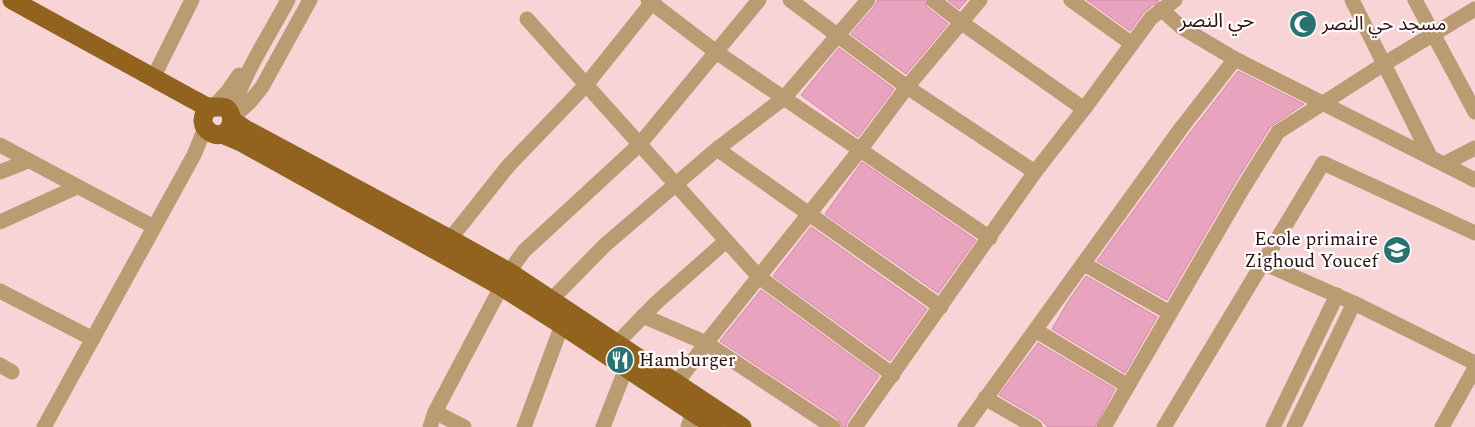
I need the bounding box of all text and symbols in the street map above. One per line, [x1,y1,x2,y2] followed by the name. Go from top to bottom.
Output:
[1178,6,1255,36] district label: حي النصر
[1288,9,1318,39] mosque icon: مسجد حي النصر
[1321,10,1447,39] place label: مسجد حي النصر
[1244,225,1380,276] place label: Ecole primaire Zighoud Youcef
[1382,235,1412,265] school or university icon: Ecole primaire Zighoud Youcef
[605,345,635,375] restaurant icon: Hamburger
[639,346,736,375] place label: Hamburger

